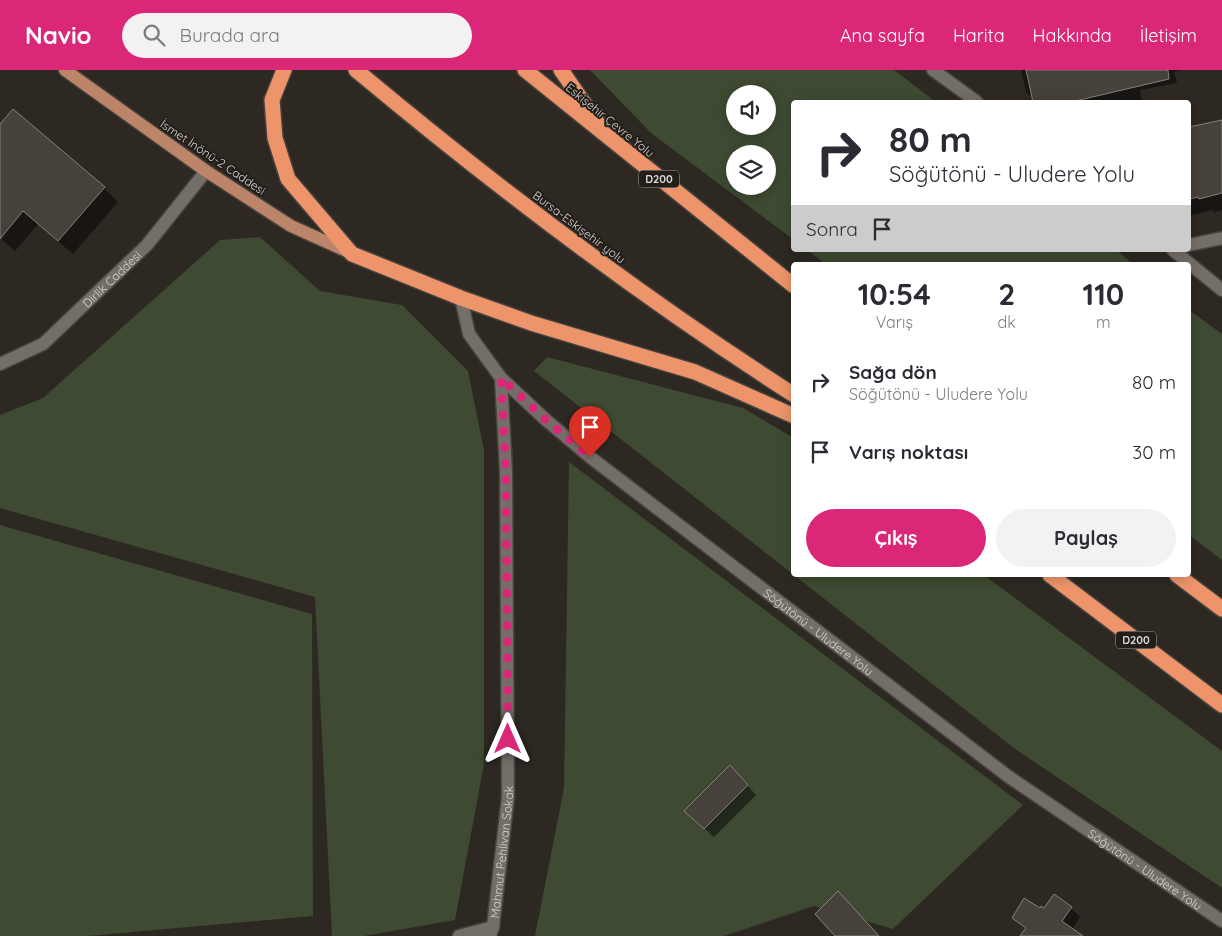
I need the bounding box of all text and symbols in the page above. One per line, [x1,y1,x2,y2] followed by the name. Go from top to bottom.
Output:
[122,13,472,58] search box
[25,20,92,50] text: Navio
[140,21,168,49] icon: search
[180,23,280,47] text: Burada ara
[840,24,925,47] text: Ana sayfa
[953,24,1005,47] text: Harita
[1033,24,1112,47] text: Hakkında
[1140,24,1197,47] text: İletişim
[563,80,657,160] street label: Eskişehir Çevre Yolu
[726,85,776,195] map controls
[726,85,776,135] button: sound
[157,116,269,198] street label: İsmet İnönü-2 Caddesi
[889,117,972,161] text: 80 m
[806,120,871,185] icon: right
[726,145,776,195] button: layers
[889,160,1135,188] text: Söğütönü - Uludere Yolu
[639,170,679,188] road number: D200
[530,187,628,267] street label: Bursa-Eskişehir yolu
[868,215,896,243] icon: arrive
[806,217,858,241] text: Sonra
[79,247,144,310] street label: Dirlik Caddesi
[858,275,931,313] text: 10:54
[998,275,1015,313] text: 2
[1083,275,1124,313] text: 110
[876,312,913,332] text: Varış
[998,312,1016,332] text: dk
[1096,312,1111,332] text: m
[849,360,937,384] text: Sağa dön
[806,368,834,396] icon: right
[1132,370,1176,394] text: 80 m
[849,384,1028,404] text: Söğütönü - Uludere Yolu
[569,406,611,457] pin
[576,413,604,441] icon: arrive
[806,438,834,466] icon: arrive
[849,440,968,464] text: Varış noktası
[1132,440,1176,464] text: 30 m
[806,509,986,567] button: Çıkış
[996,509,1176,567] button: Paylaş
[761,585,877,678] street label: Söğütönü - Uludere Yolu
[1116,632,1156,648] road number: D200
[481,712,533,764] position arrow
[487,786,516,919] street label: Mahmut Pehlivan Sokak
[1085,825,1205,913] street label: Söğütönü - Uludere Yolu

